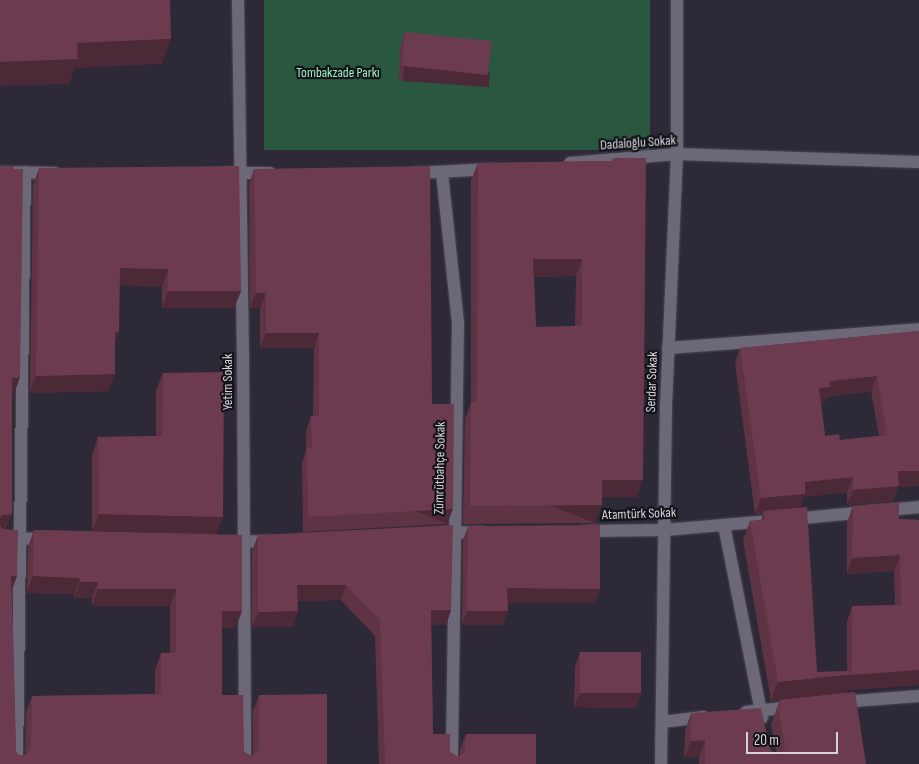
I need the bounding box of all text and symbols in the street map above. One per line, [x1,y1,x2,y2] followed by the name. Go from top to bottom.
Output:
[296,65,380,81] park label: Tombakzade Parkı
[600,132,676,154] street label: Dadaloğlu Sokak
[643,351,661,413] street label: Serdar Sokak
[220,354,236,410] street label: Yetim Sokak
[431,421,449,515] street label: Zümrütbahçe Sokak
[602,504,676,524] street label: Atamtürk Sokak
[749,722,842,754] scale bar
[754,731,779,750] text: 20 m

